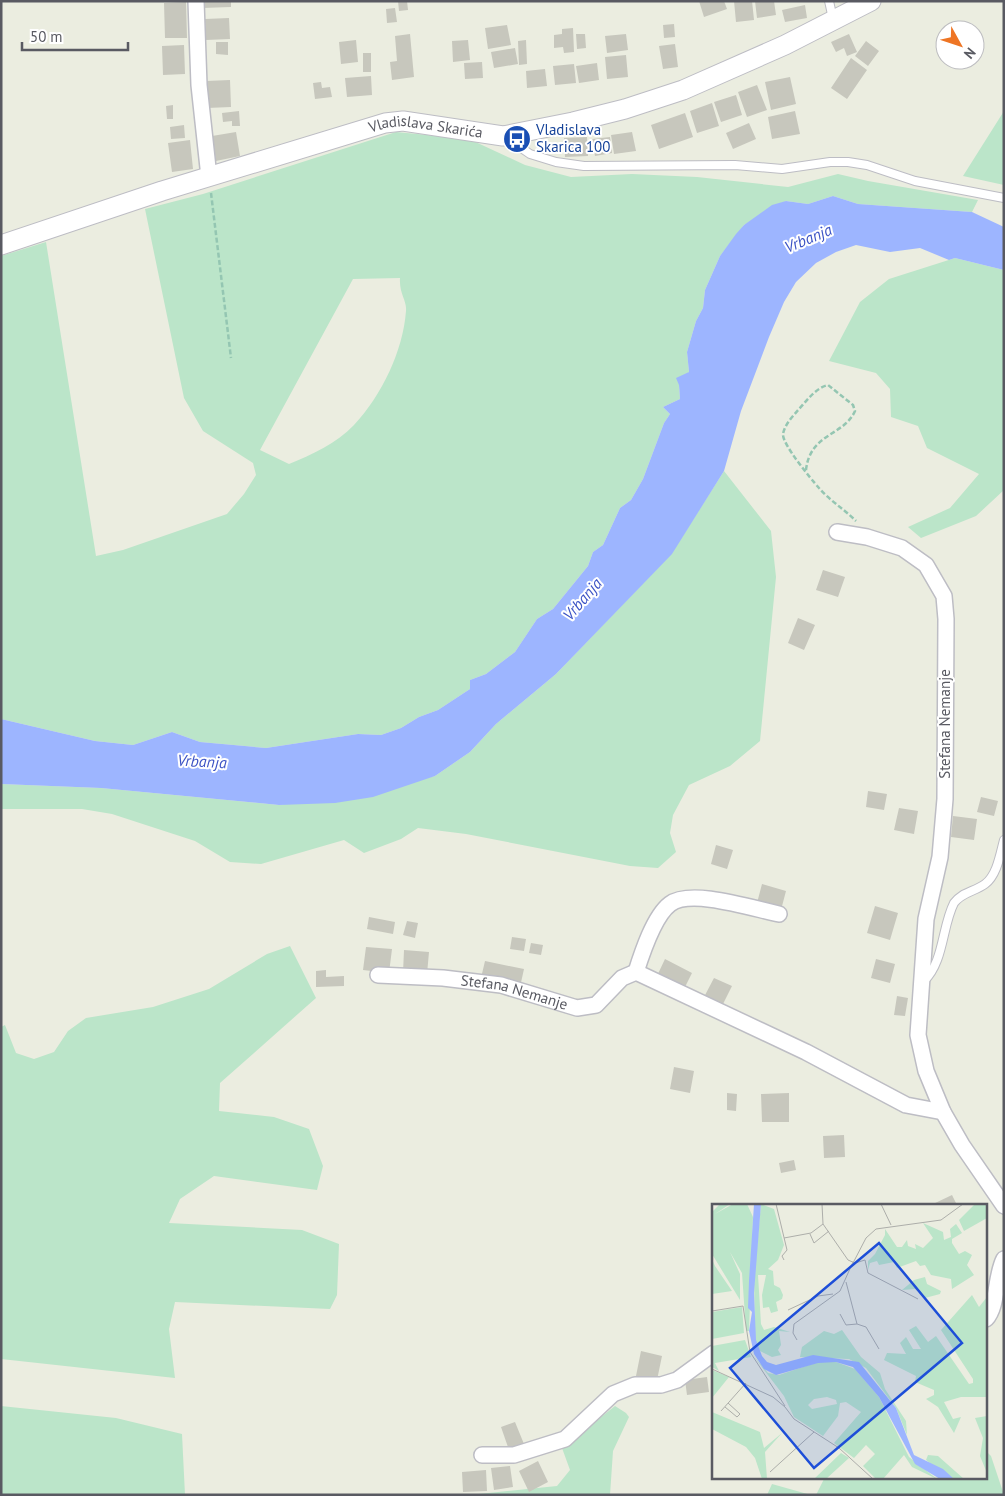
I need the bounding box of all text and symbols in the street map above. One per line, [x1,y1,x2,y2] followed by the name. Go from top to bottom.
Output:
[22,20,129,52] scale bar
[935,20,985,70] north arrow
[30,27,63,46] text: 50 m
[960,44,980,63] text: N
[365,111,484,142] street label: Vladislava Skarića
[535,120,610,156] place label: Vladislava Skarica 100
[502,124,532,154] bus stop icon: Vladislava Skarica 100
[781,219,835,257] water label: Vrbanja
[558,574,606,624] water label: Vrbanja
[935,669,954,779] street label: Stefana Nemanje
[177,750,228,772] water label: Vrbanja
[460,970,570,1014] street label: Stefana Nemanje
[712,1204,988,1478] inset map

